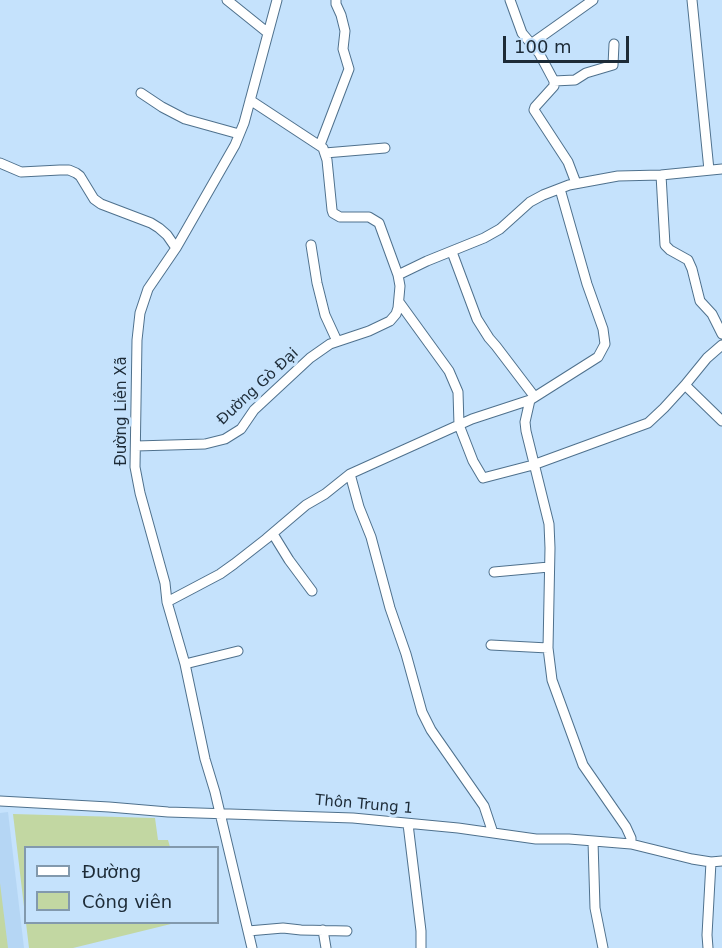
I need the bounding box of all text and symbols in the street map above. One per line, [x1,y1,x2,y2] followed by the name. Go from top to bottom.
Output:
[506,24,632,62] scale bar
[514,36,572,57] text: 100 m
[214,345,302,429] street label: Đường Gò Đại
[113,356,131,466] street label: Đường Liên Xã
[314,792,414,818] street label: Thôn Trung 1
[24,846,219,924] legend
[82,861,141,882] text: Đường
[82,891,172,912] text: Công viên

